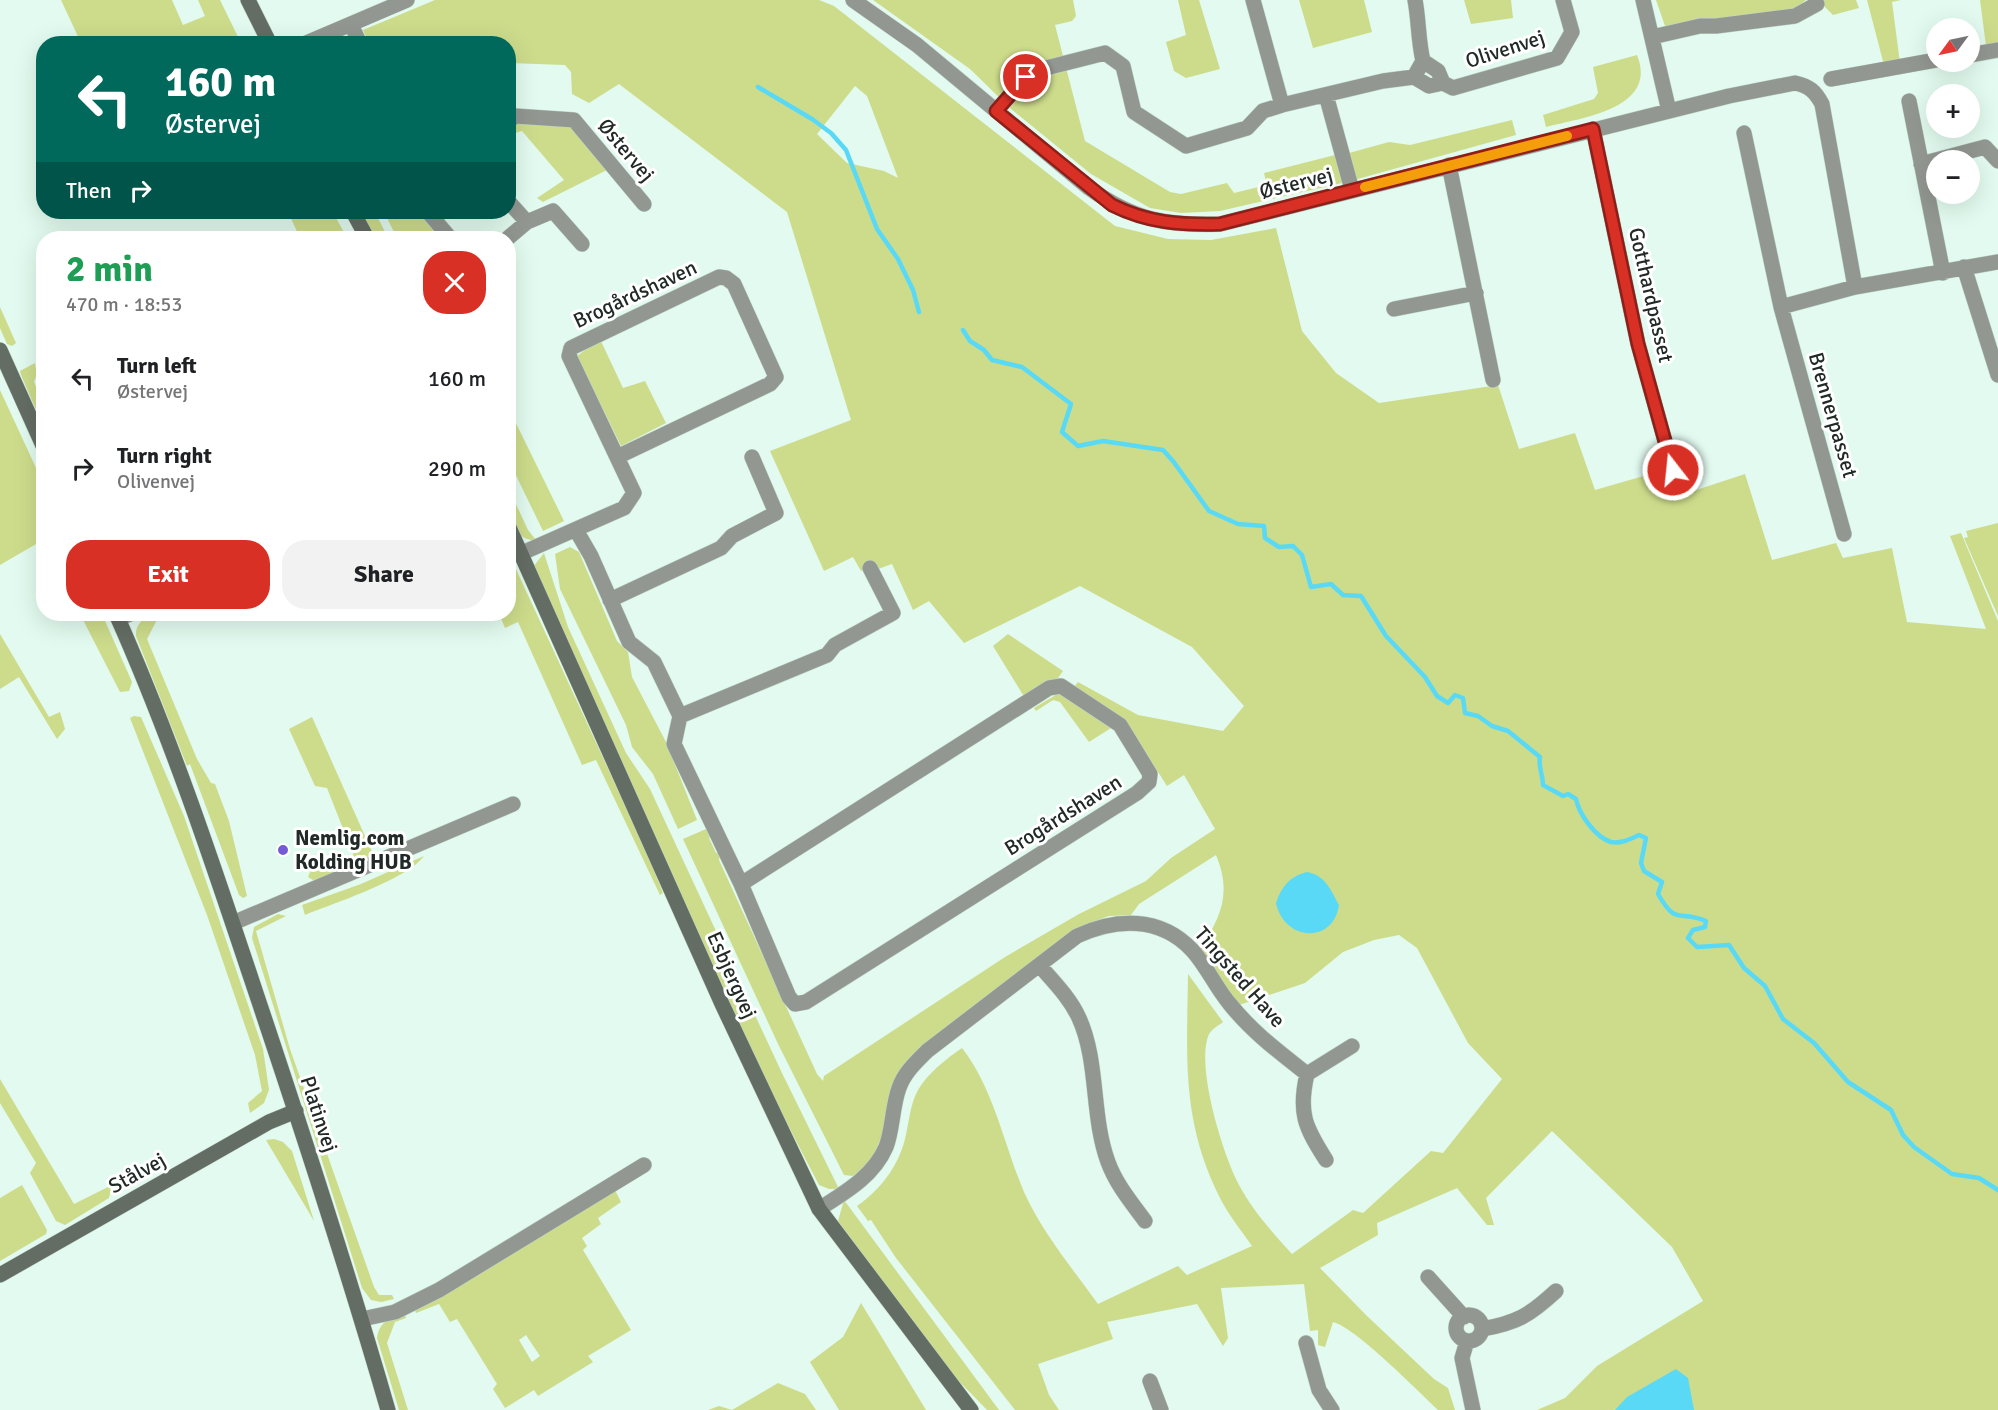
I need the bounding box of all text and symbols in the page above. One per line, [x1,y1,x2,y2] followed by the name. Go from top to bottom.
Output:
[1926,18,1980,72] north arrow
[1926,18,1980,204] map controls
[1462,24,1548,74] street label: Olivenvej
[1000,51,1051,102] pin
[165,57,276,108] text: 160 m
[66,60,144,138] icon: left
[1009,60,1042,93] icon: arrive
[1926,84,1980,138] button: +
[165,108,261,141] text: Østervej
[592,113,660,187] street label: Østervej
[1926,150,1980,204] button: −
[1257,161,1335,205] street label: Østervej
[124,174,157,207] icon: right
[66,177,112,204] text: Then
[1623,225,1679,365] street label: Gotthardpasset
[66,247,153,292] text: 2 min
[423,251,486,314] button: close
[569,254,701,334] street label: Brogårdshaven
[66,292,182,317] text: 470 m · 18:53
[1803,349,1863,481] street label: Brennerpasset
[117,352,197,379] text: Turn left
[66,362,99,395] icon: left
[428,365,486,392] text: 160 m
[117,379,188,404] text: Østervej
[1641,438,1705,502] position arrow
[117,442,212,469] text: Turn right
[66,452,99,485] icon: right
[428,455,486,482] text: 290 m
[117,469,195,494] text: Olivenvej
[66,540,270,609] button: Exit
[282,540,486,609] button: Share
[1000,769,1126,861] street label: Brogårdshaven
[295,825,412,875] place label: Nemlig.com Kolding HUB
[276,843,290,857] marker: Nemlig.com Kolding HUB
[1189,921,1291,1033] street label: Tingsted Have
[701,927,763,1023] street label: Esbjergvej
[295,1073,343,1155] street label: Platinvej
[104,1147,170,1199] street label: Stålvej

